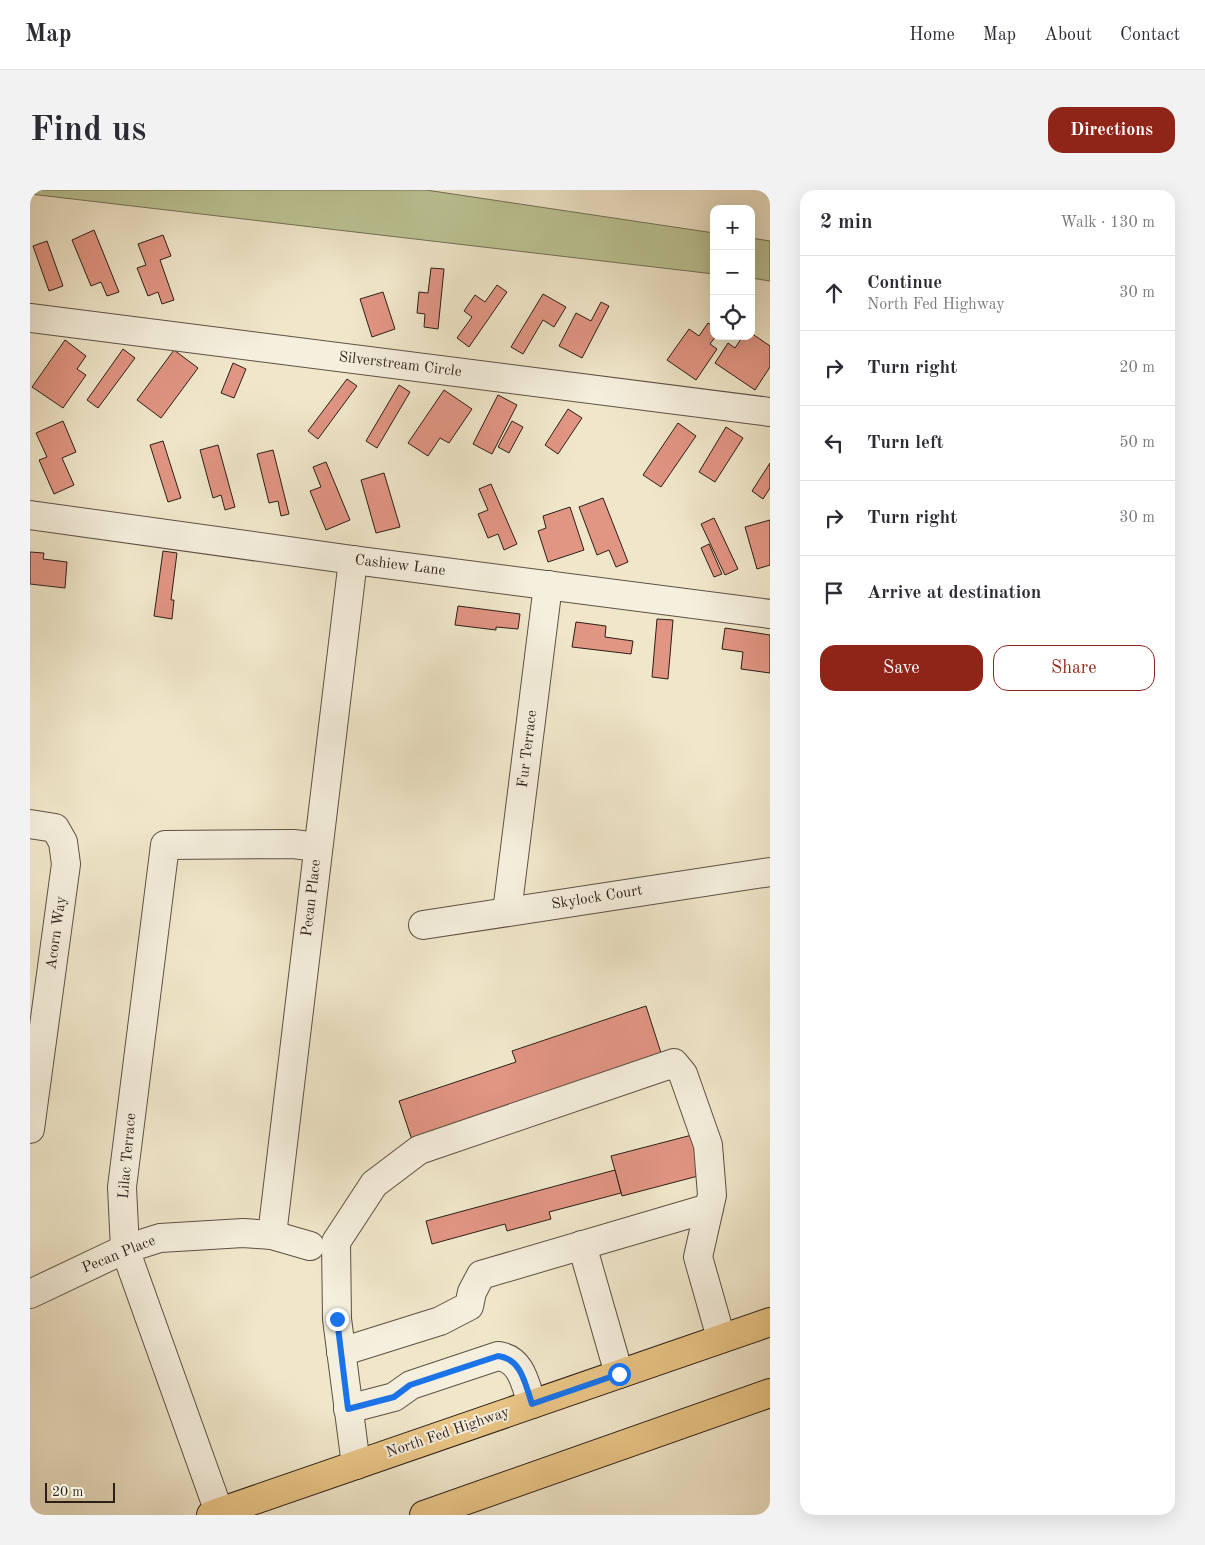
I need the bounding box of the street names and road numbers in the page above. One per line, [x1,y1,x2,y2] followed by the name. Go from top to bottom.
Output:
[338,350,462,380] street label: Silverstream Circle
[354,553,446,579] street label: Cashiew Lane
[516,709,540,789] street label: Fur Terrace
[300,858,324,937] street label: Pecan Place
[550,883,644,913] street label: Skylock Court
[44,895,70,971] street label: Acorn Way
[117,1112,139,1200] street label: Lilac Terrace
[80,1233,158,1277] street label: Pecan Place
[384,1405,512,1461] street label: North Fed Highway

